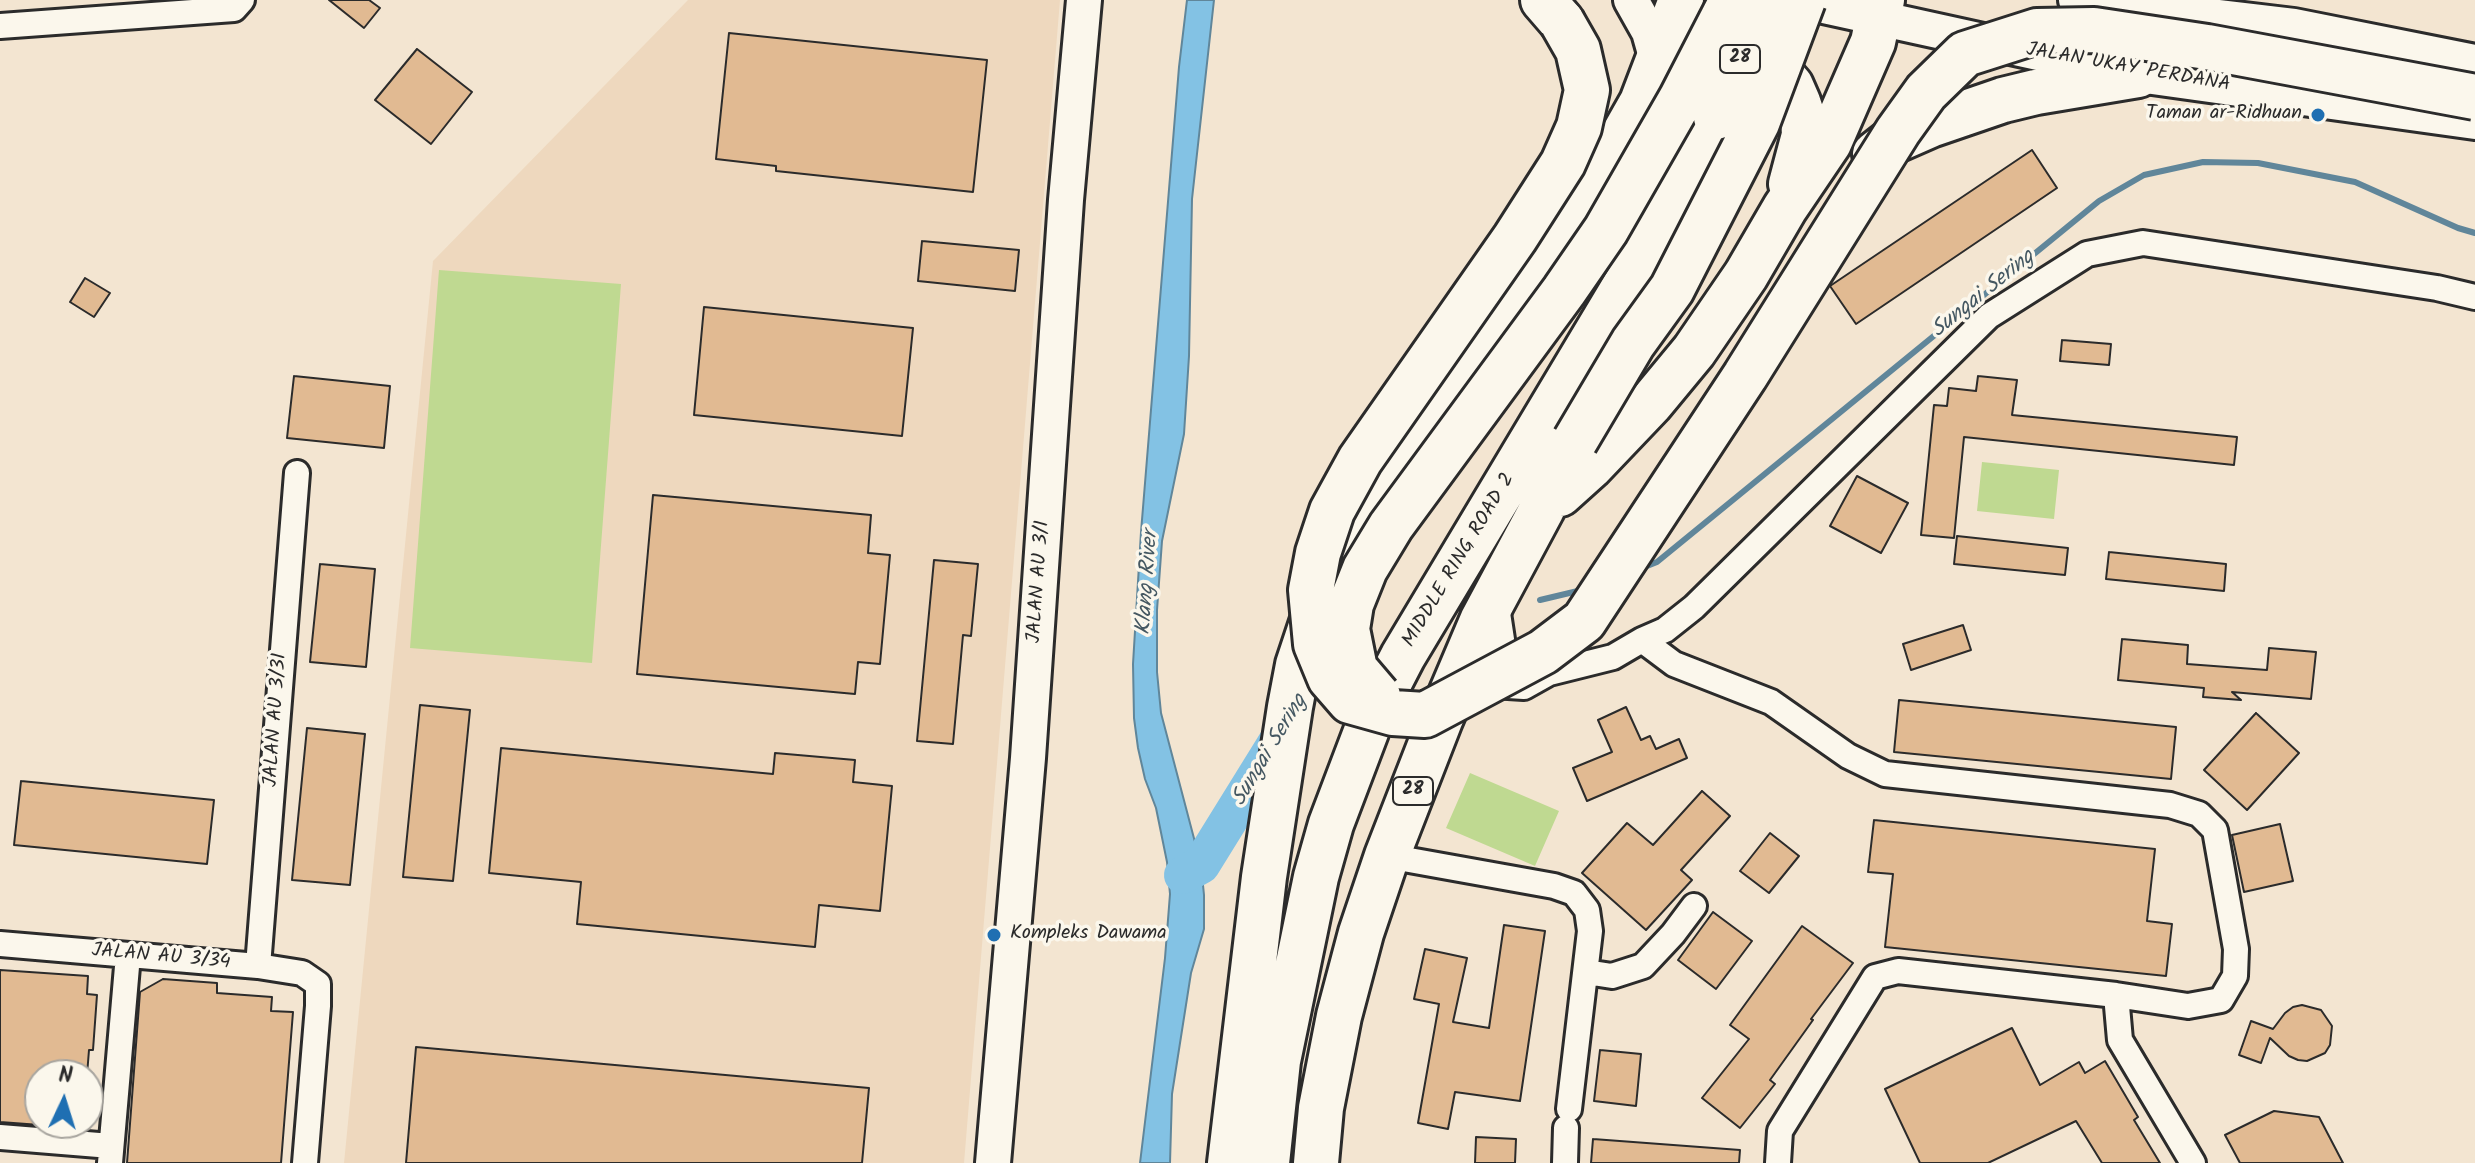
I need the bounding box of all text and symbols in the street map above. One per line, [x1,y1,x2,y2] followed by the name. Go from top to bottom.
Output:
[2024,39,2232,99] street label: JALAN UKAY PERDANA
[1720,45,1760,73] road number: 28
[2146,103,2302,127] place label: Taman ar-Ridhuan
[2309,106,2327,124] marker: Taman ar-Ridhuan
[1927,245,2041,345] water label: Sungai Sering
[1399,470,1521,652] street label: MIDDLE RING ROAD 2
[1024,520,1056,644] street label: JALAN AU 3/1
[1132,530,1166,636] water label: Klang River
[260,652,294,788] street label: JALAN AU 3/31
[1227,691,1315,811] water label: Sungai Sering
[1393,777,1433,805] road number: 28
[1010,923,1167,947] place label: Kompleks Dawama
[985,926,1003,944] marker: Kompleks Dawama
[91,940,231,976] street label: JALAN AU 3/34
[24,1059,104,1139] north arrow
[57,1059,74,1094] text: N

